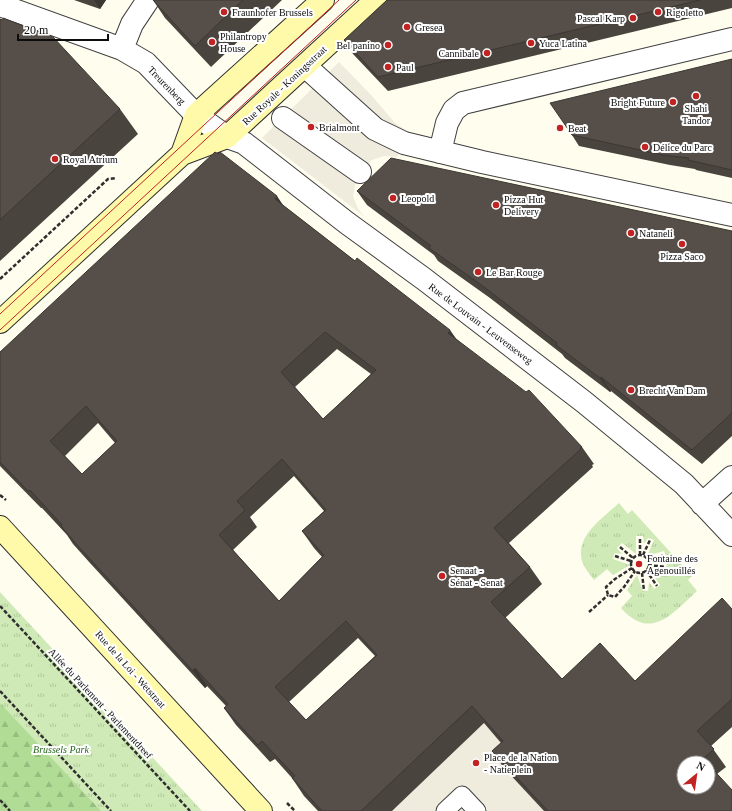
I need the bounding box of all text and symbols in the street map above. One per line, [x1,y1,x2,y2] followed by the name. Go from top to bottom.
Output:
[219,7,229,17] marker: Fraunhofer Brussels
[232,7,313,18] place label: Fraunhofer Brussels
[653,7,663,17] marker: Rigoletto
[666,7,703,18] place label: Rigoletto
[577,13,625,24] place label: Pascal Karp
[628,13,638,23] marker: Pascal Karp
[18,16,108,42] scale bar
[402,22,412,32] marker: Gresea
[415,22,443,33] place label: Gresea
[24,23,49,37] text: 20 m
[220,31,267,54] place label: Philantropy House
[207,37,217,47] marker: Philantropy House
[526,38,536,48] marker: Yuca Latina
[539,38,588,49] place label: Yuca Latina
[336,40,380,51] place label: Bel panino
[383,40,393,50] marker: Bel panino
[240,43,329,127] street label: Rue Royale - Koningsstraat
[438,48,480,59] place label: Cannibale
[482,48,492,58] marker: Cannibale
[383,62,393,72] marker: Paul
[396,62,414,73] place label: Paul
[146,64,188,107] street label: Treurenberg
[691,91,701,101] marker: Shahi Tandor
[611,97,666,108] place label: Bright Future
[668,97,678,107] marker: Bright Future
[682,103,711,126] place label: Shahi Tandor
[306,122,316,132] marker: Brialmont
[319,122,360,133] place label: Brialmont
[555,123,565,133] marker: Beat
[568,123,587,134] place label: Beat
[640,142,650,152] marker: Délice du Parc
[653,142,712,153] place label: Délice du Parc
[50,154,60,164] marker: Royal Atrium
[63,154,118,165] place label: Royal Atrium
[388,193,398,203] marker: Leopold
[401,193,434,204] place label: Leopold
[504,194,543,217] place label: Pizza Hut Delivery
[491,200,501,210] marker: Pizza Hut Delivery
[626,228,636,238] marker: Nataneli
[639,228,673,239] place label: Nataneli
[677,239,687,249] marker: Pizza Saco
[660,251,704,262] place label: Pizza Saco
[473,267,483,277] marker: Le Bar Rouge
[486,267,543,278] place label: Le Bar Rouge
[427,281,535,366] street label: Rue de Louvain - Leuvenseweg
[626,385,636,395] marker: Brecht Van Dam
[639,385,706,396] place label: Brecht Van Dam
[647,553,698,576] place label: Fontaine des Agenouillés
[634,559,644,569] marker: Fontaine des Agenouillés
[450,565,503,588] place label: Senaat - Sénat - Senat
[437,571,447,581] marker: Senaat - Sénat - Senat
[93,629,168,710] street label: Rue de la Loi - Wetstraat
[47,646,155,761] street label: Allée du Parlement - Parlementdreef
[33,744,89,755] park label: Brussels Park
[484,752,557,775] place label: Place de la Nation - Natieplein
[676,755,716,795] north arrow
[471,758,481,768] marker: Place de la Nation - Natieplein
[694,759,707,773] text: N

